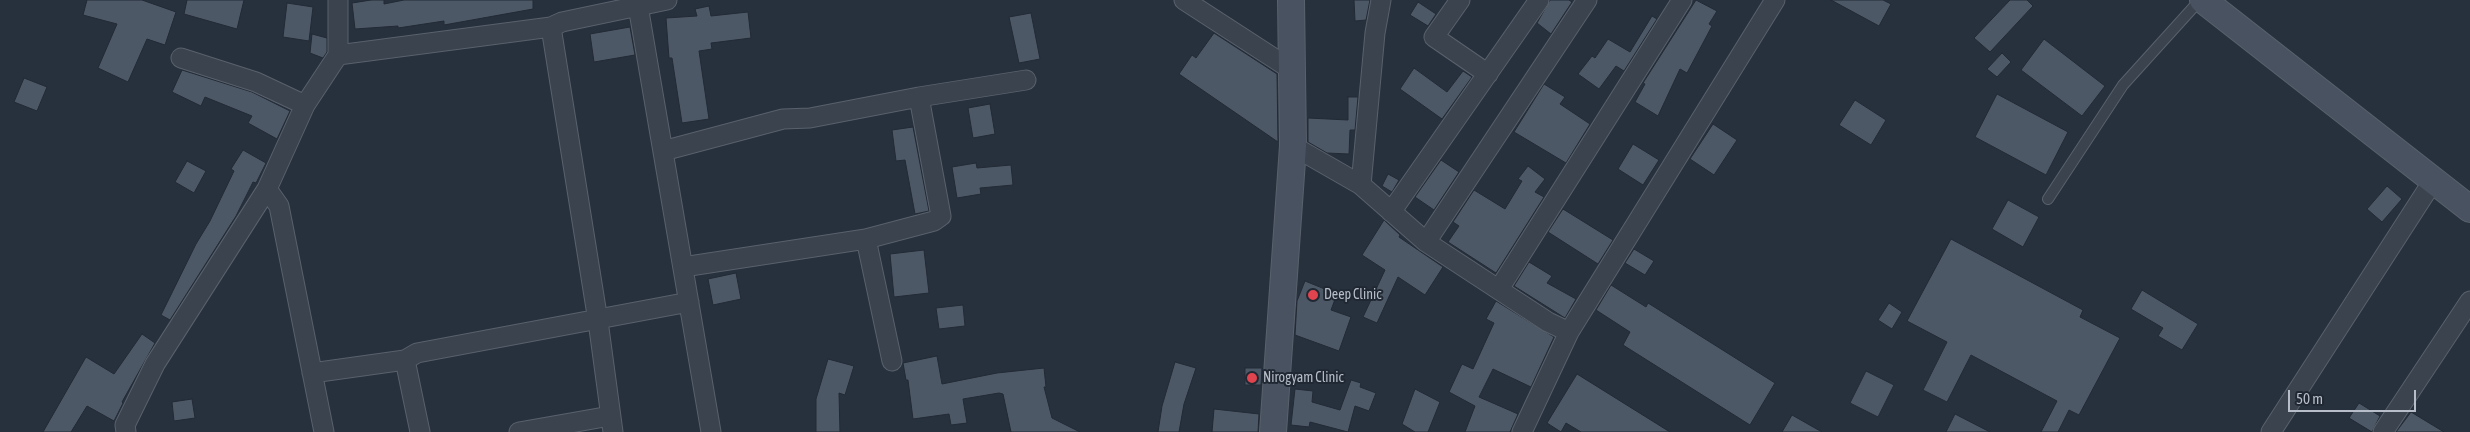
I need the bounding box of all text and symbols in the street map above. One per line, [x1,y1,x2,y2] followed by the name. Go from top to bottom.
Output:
[1324,287,1381,303] place label: Deep Clinic
[1306,288,1320,302] marker: Deep Clinic
[1263,370,1344,386] place label: Nirogyam Clinic
[1245,371,1259,385] marker: Nirogyam Clinic
[2290,380,2418,412] scale bar
[2296,390,2323,407] text: 50 m

